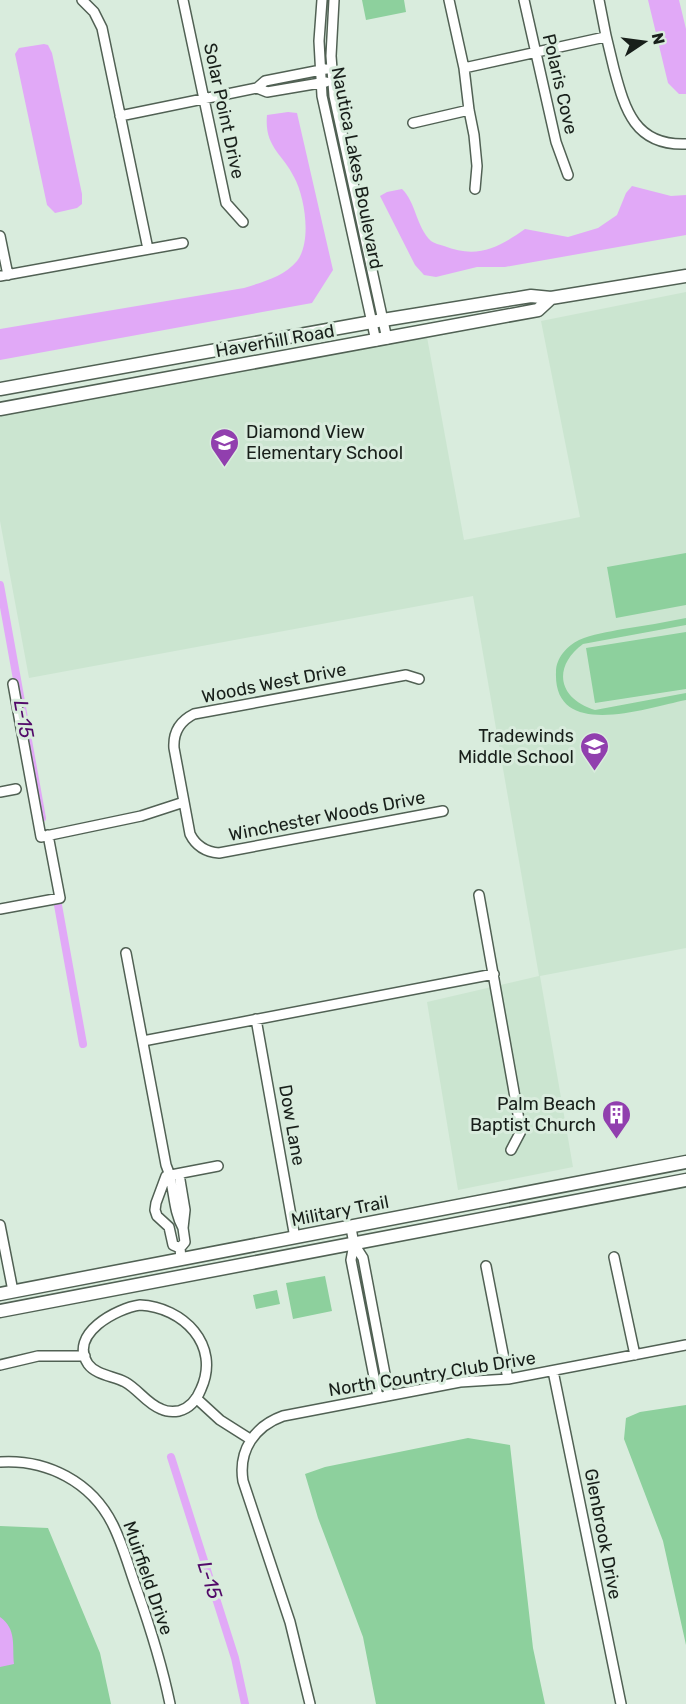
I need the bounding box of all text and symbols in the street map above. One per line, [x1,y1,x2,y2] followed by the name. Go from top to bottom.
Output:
[614,12,674,72] north arrow
[648,31,669,46] text: N
[538,32,582,136] street label: Polaris Cove
[199,41,249,181] street label: Solar Point Drive
[327,65,387,271] street label: Nautica Lakes Boulevard
[214,320,336,362] street label: Haverhill Road
[246,421,403,464] place label: Diamond View Elementary School
[209,426,241,468] school or university icon: Diamond View Elementary School
[200,658,348,708] street label: Woods West Drive
[9,698,39,740] water label: L-15
[458,725,574,768] place label: Tradewinds Middle School
[579,730,611,772] school or university icon: Tradewinds Middle School
[227,786,427,846] street label: Winchester Woods Drive
[274,1083,310,1167] street label: Dow Lane
[470,1093,596,1136] place label: Palm Beach Baptist Church
[601,1098,633,1140] building icon: Palm Beach Baptist Church
[289,1191,391,1231] street label: Military Trail
[327,1347,537,1401] street label: North Country Club Drive
[580,1467,626,1601] street label: Glenbrook Drive
[118,1518,178,1638] street label: Muirfield Drive
[193,1558,227,1602] water label: L-15

